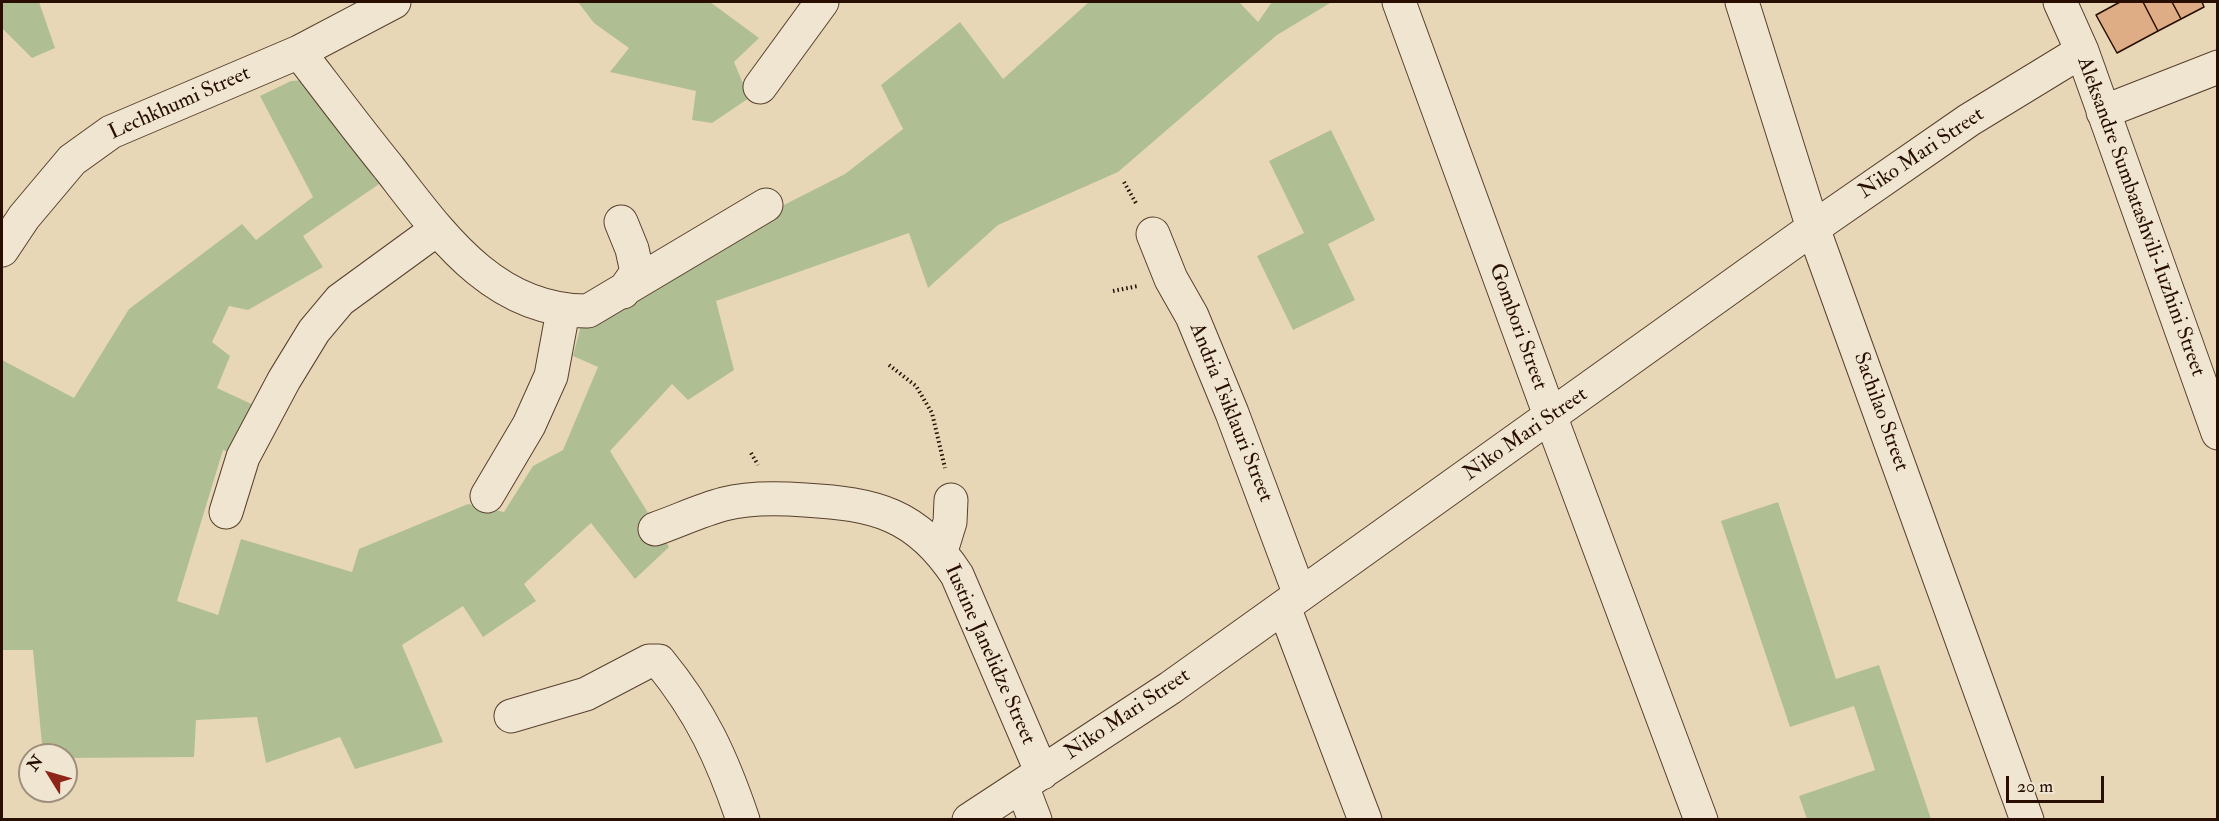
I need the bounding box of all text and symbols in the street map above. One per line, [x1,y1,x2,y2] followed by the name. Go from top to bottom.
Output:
[2070,54,2210,380] street label: Aleksandre Sumbatashvili-Iuzhini Street
[105,62,255,146] street label: Lechkhumi Street
[1855,103,1989,205] street label: Niko Mari Street
[1482,260,1552,394] street label: Gombori Street
[1183,320,1277,506] street label: Andria Tsiklauri Street
[1847,349,1913,475] street label: Sachilao Street
[1459,383,1593,487] street label: Niko Mari Street
[938,561,1040,749] street label: Iustine Janelidze Street
[1061,664,1195,766] street label: Niko Mari Street
[18,743,78,803] north arrow
[23,752,48,775] text: N
[2009,764,2106,802] scale bar
[2017,775,2053,798] text: 20 m

